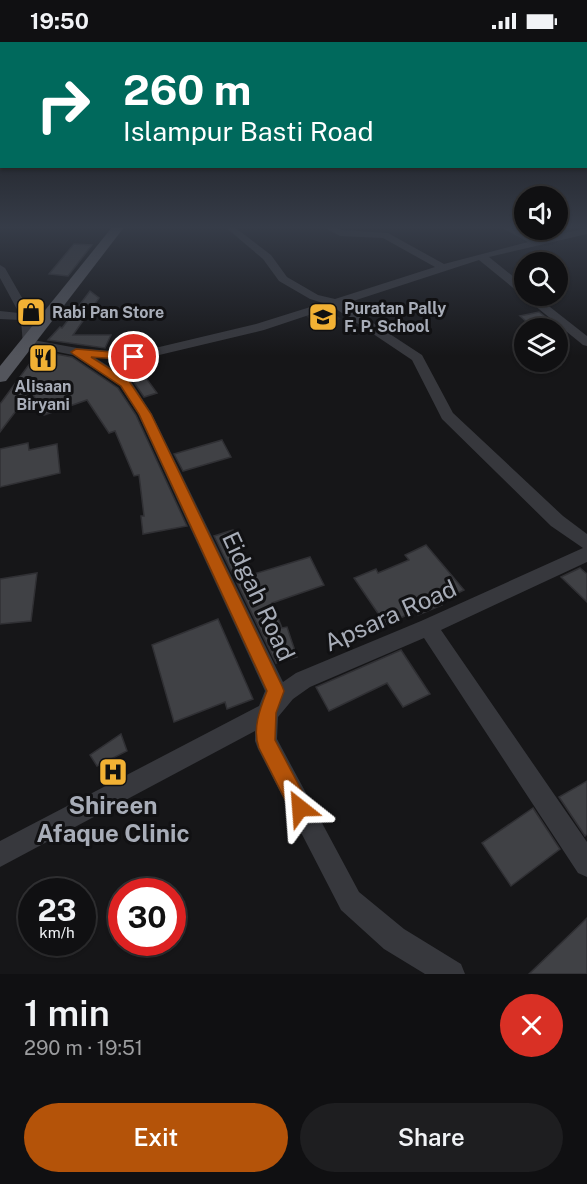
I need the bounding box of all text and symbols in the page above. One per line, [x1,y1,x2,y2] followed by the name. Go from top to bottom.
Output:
[30,8,89,34] text: 19:50
[123,65,251,114] text: 260 m
[24,66,102,144] icon: right
[123,115,374,147] text: Islampur Basti Road
[514,186,568,372] map controls
[514,186,568,240] button: sound
[514,252,568,306] button: search
[15,296,47,328] shop icon: Rabi Pan Store
[344,299,446,336] place label: Puratan Pally F. P. School
[307,301,339,333] school or university icon: Puratan Pally F. P. School
[52,303,164,322] place label: Rabi Pan Store
[514,318,568,372] button: layers
[108,331,159,382] pin
[117,340,150,373] icon: arrive
[27,342,59,374] restaurant icon: Alisaan Biryani
[14,377,72,414] place label: Alisaan Biryani
[217,527,301,665] street label: Eidgah Road
[320,573,460,657] street label: Apsara Road
[97,756,129,788] hospital icon: Shireen Afaque Clinic
[268,776,332,840] position arrow
[36,791,190,847] place label: Shireen Afaque Clinic
[108,878,186,956] speed limit sign: 30
[37,892,77,928] text: 23
[39,924,75,941] text: km/h
[24,992,110,1034] text: 1 min
[500,994,563,1057] button: close
[24,1036,143,1060] text: 290 m · 19:51
[24,1103,288,1172] button: Exit
[300,1103,563,1172] button: Share

